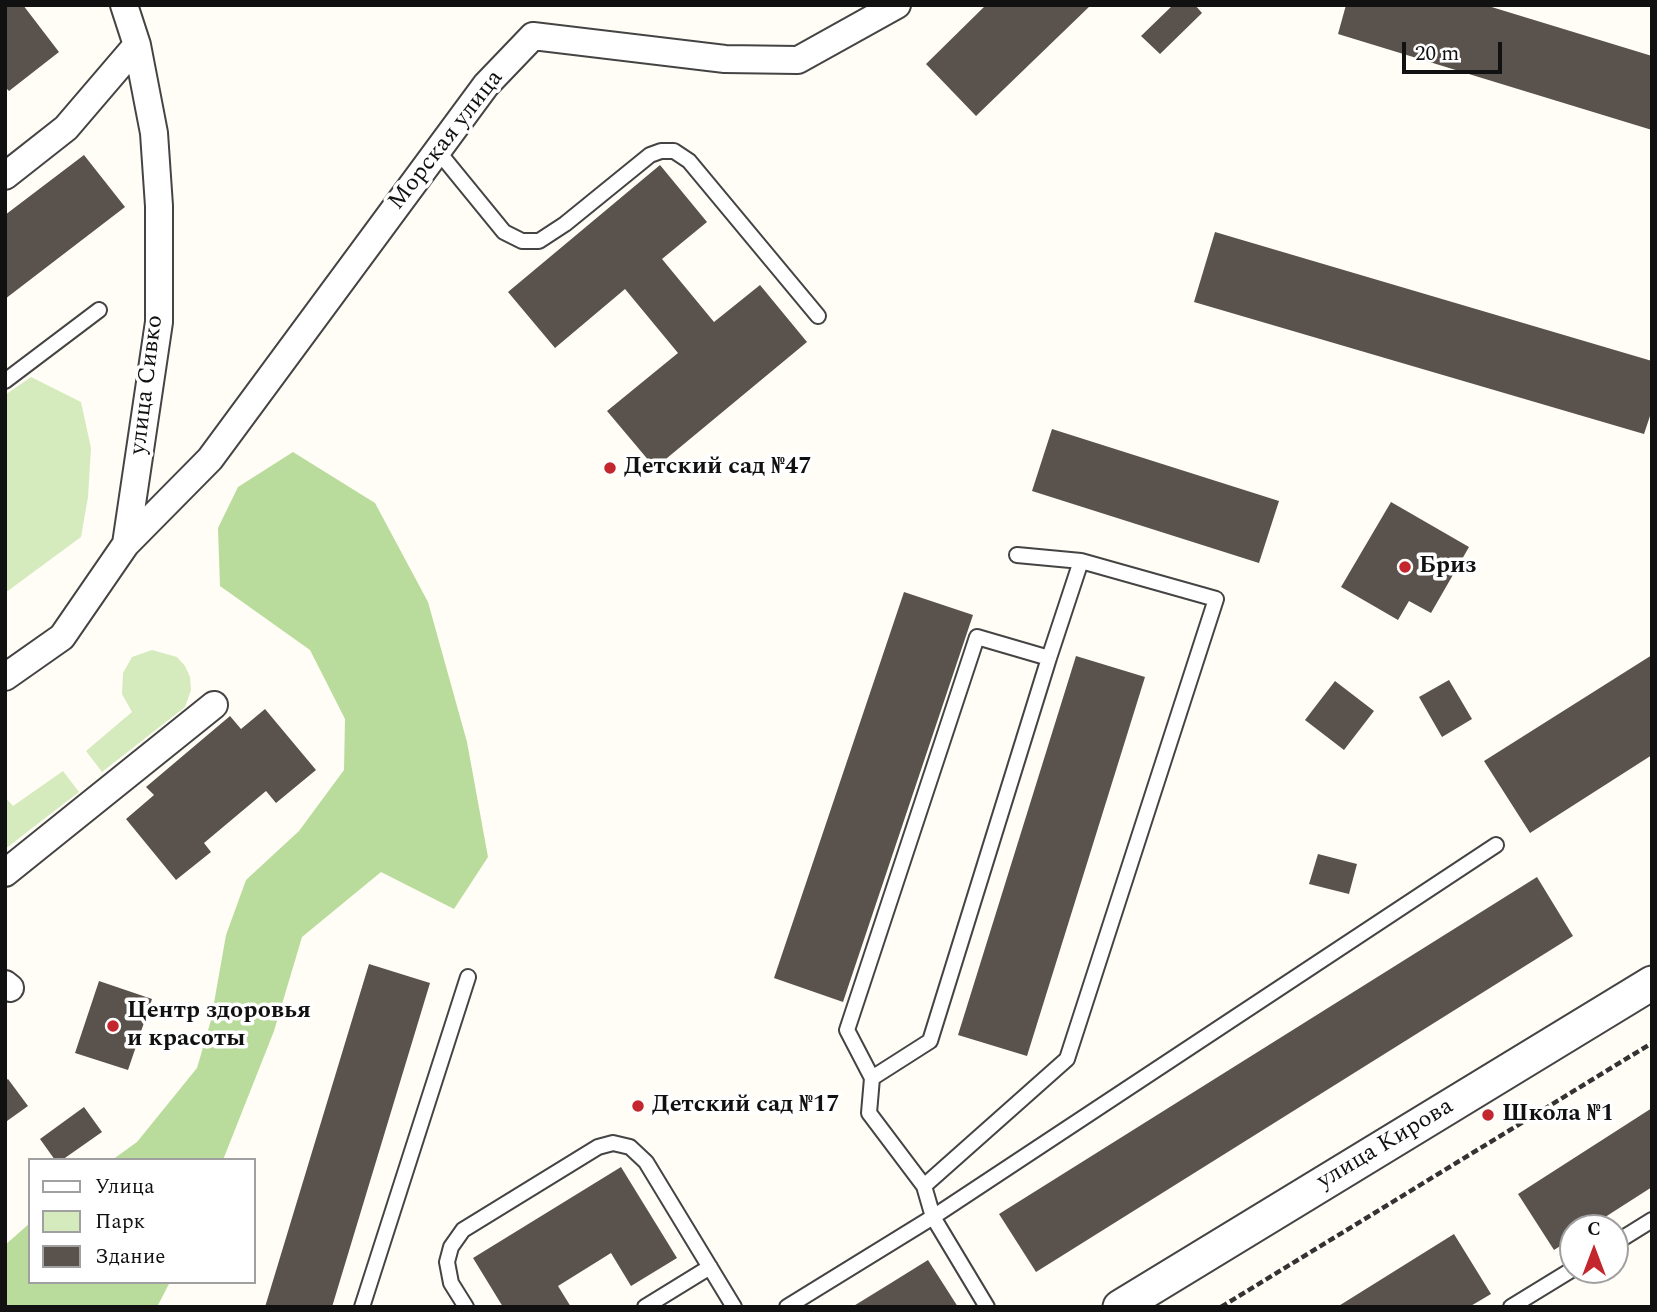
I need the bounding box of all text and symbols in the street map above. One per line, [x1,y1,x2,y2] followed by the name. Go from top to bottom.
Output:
[1405,28,1505,72] scale bar
[1415,38,1459,70] text: 20 m
[383,65,511,217] street label: Морская улица
[125,314,171,456] street label: улица Сивко
[624,454,812,482] place label: Детский сад №47
[602,460,618,476] marker: Детский сад №47
[1419,553,1476,581] place label: Бриз
[1397,559,1413,575] marker: Бриз
[127,998,311,1054] place label: Центр здоровья и красоты
[105,1018,121,1034] marker: Центр здоровья и красоты
[652,1092,840,1120] place label: Детский сад №17
[1313,1093,1459,1197] street label: улица Кирова
[630,1098,646,1114] marker: Детский сад №17
[1502,1101,1614,1129] place label: Школа №1
[1480,1107,1496,1123] marker: Школа №1
[28,1158,256,1284] legend
[95,1171,154,1203] text: Улица
[95,1206,145,1238] text: Парк
[1559,1214,1629,1284] north arrow
[1587,1215,1601,1244] text: С
[95,1241,165,1273] text: Здание

